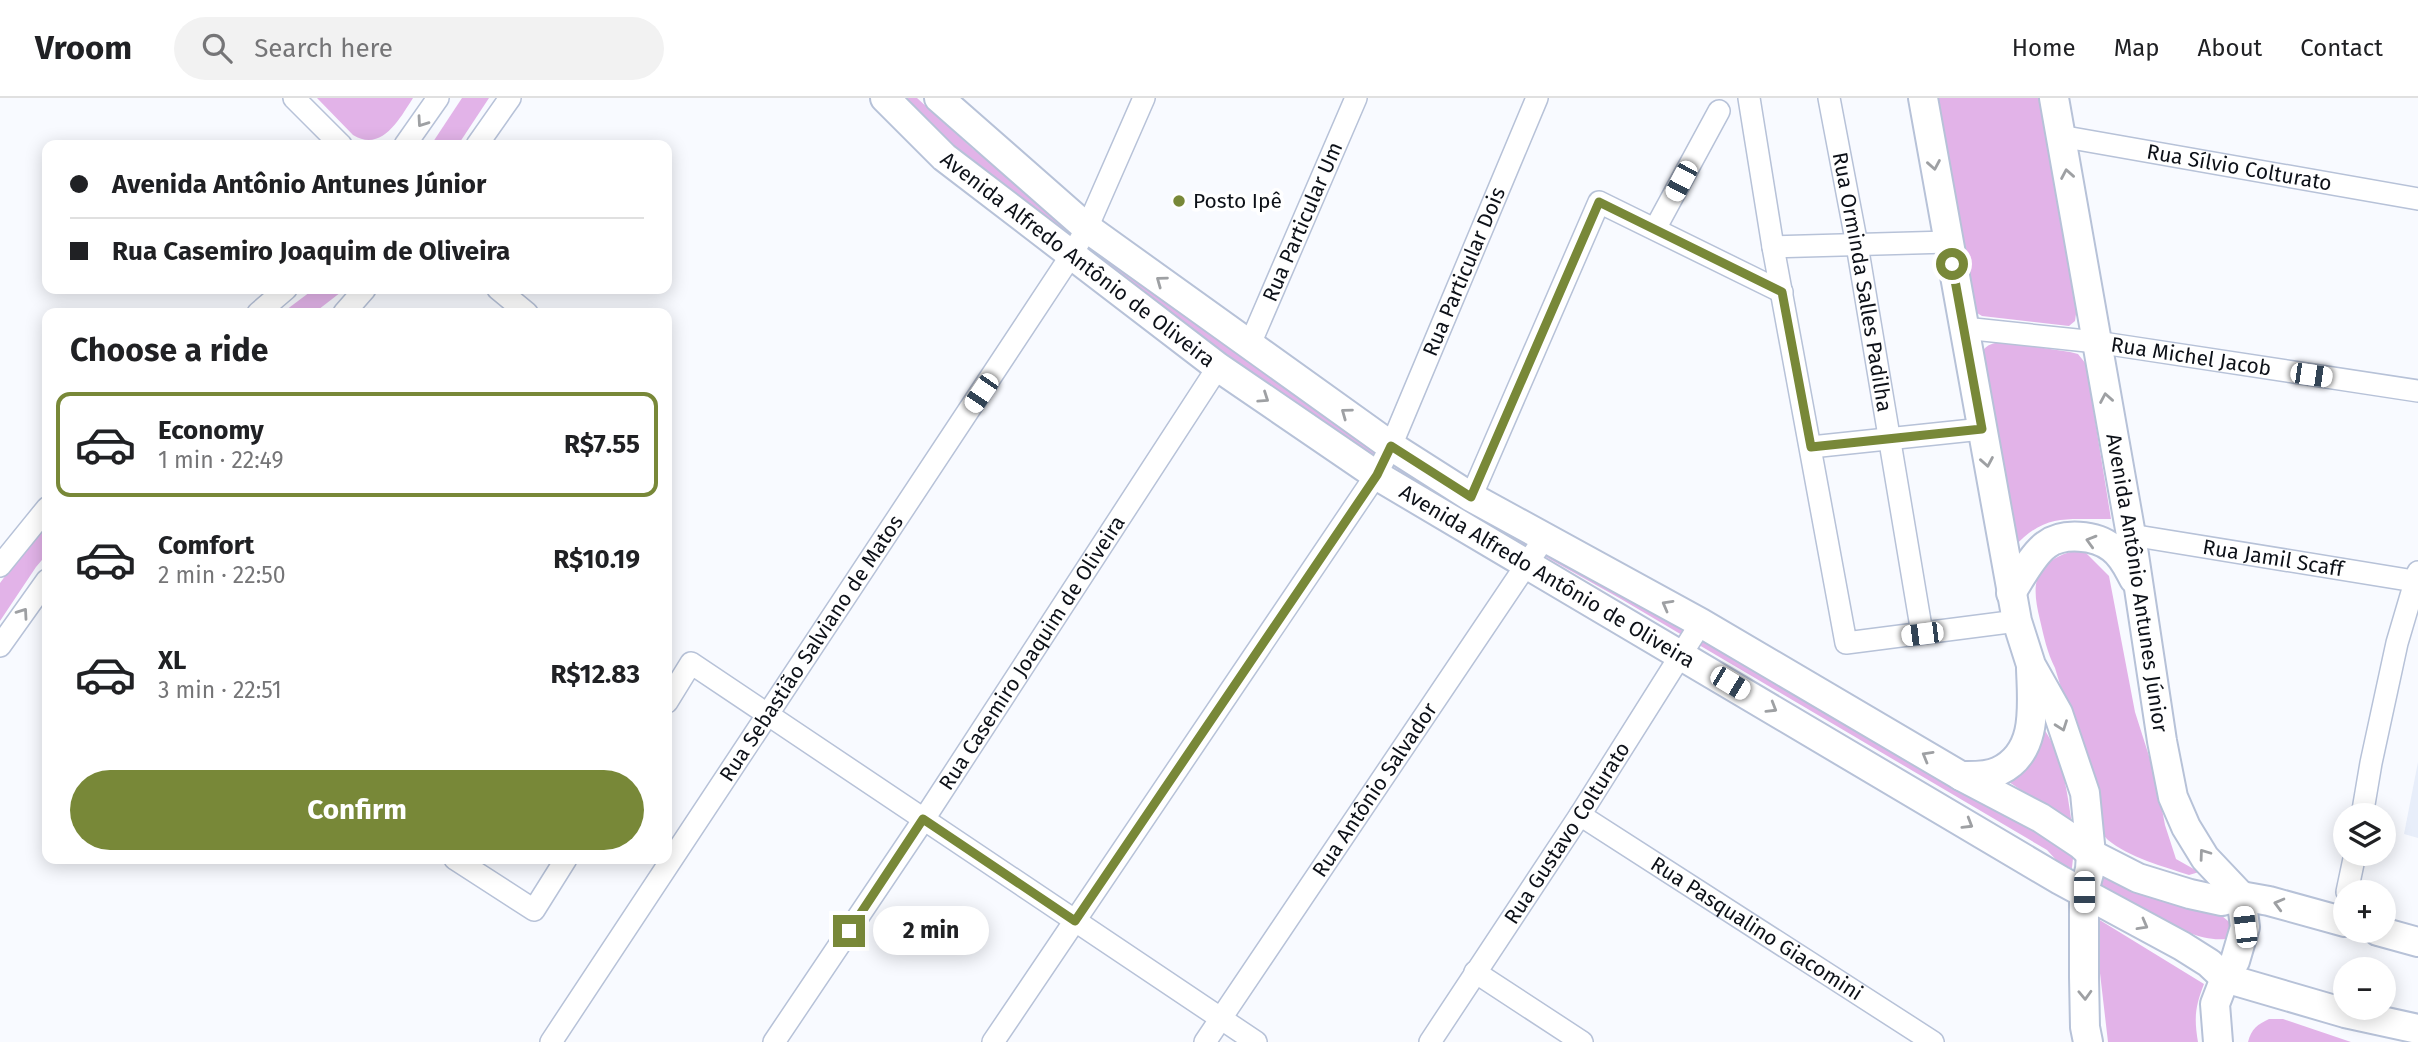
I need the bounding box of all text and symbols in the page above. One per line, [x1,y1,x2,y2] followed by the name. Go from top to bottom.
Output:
[174,17,664,80] search box
[35,28,132,68] text: Vroom
[198,29,236,67] icon: search
[254,33,393,64] text: Search here
[2012,34,2076,62] text: Home
[2114,34,2160,62] text: Map
[2198,34,2262,62] text: About
[2300,34,2383,62] text: Contact
[417,114,430,127] one-way arrow
[1257,138,1348,306] street label: Rua Particular Um
[2145,138,2334,197] street label: Rua Sílvio Colturato
[935,146,1220,373] street label: Avenida Alfredo Antônio de Oliveira
[1827,150,1898,414] street label: Rua Orminda Salles Padilha
[1662,158,1701,204] car
[1926,159,1941,171] one-way arrow
[2060,168,2075,179] one-way arrow
[112,169,486,200] text: Avenida Antônio Antunes Júnior
[1417,183,1511,360] street label: Rua Particular Dois
[1193,188,1282,214] place label: Posto Ipê
[1171,193,1187,209] marker: Posto Ipê
[112,236,510,267] text: Rua Casemiro Joaquim de Oliveira
[1936,248,1968,280] route start
[1156,277,1169,289] one-way arrow
[70,331,268,369] text: Choose a ride
[2109,331,2273,382] street label: Rua Michel Jacob
[2289,362,2334,388] car
[961,370,1002,416] car
[1256,390,1269,402] one-way arrow
[2099,392,2114,404] one-way arrow
[1341,409,1354,422] one-way arrow
[74,413,137,476] icon: car
[158,415,264,446] text: Economy
[564,429,640,460] text: R$7.55
[2100,431,2174,734] street label: Avenida Antônio Antunes Júnior
[158,446,283,474] text: 1 min · 22:49
[1979,455,1994,467] one-way arrow
[1395,479,1700,674] street label: Avenida Alfredo Antônio de Oliveira
[714,510,909,787] street label: Rua Sebastião Salviano de Matos
[933,511,1131,795] street label: Rua Casemiro Joaquim de Oliveira
[74,528,137,591] icon: car
[158,530,254,561] text: Comfort
[2086,534,2098,549] one-way arrow
[2201,534,2347,583] street label: Rua Jamil Scaff
[553,544,640,575] text: R$10.19
[158,561,286,589] text: 2 min · 22:50
[1662,600,1675,613] one-way arrow
[15,608,27,621] one-way arrow
[1900,621,1945,647] car
[74,643,137,706] icon: car
[158,645,186,676] text: XL
[550,659,640,690] text: R$12.83
[1707,663,1754,703] car
[158,676,282,704] text: 3 min · 22:51
[1307,698,1443,882] street label: Rua Antônio Salvador
[1765,700,1778,713] one-way arrow
[2054,719,2068,731] one-way arrow
[1499,737,1636,929] street label: Rua Gustavo Colturato
[1922,752,1935,765] one-way arrow
[70,770,644,850] button: Confirm
[2333,803,2396,1020] map controls
[2333,803,2396,866] button: layers
[1960,816,1973,829] one-way arrow
[2200,850,2212,862] one-way arrow
[1646,851,1868,1006] street label: Rua Pasqualino Giacomini
[2074,871,2095,913] car
[2333,880,2396,943] button: +
[2273,898,2285,912] one-way arrow
[2233,905,2258,949] car
[874,906,989,956] callout: 2 min
[833,915,865,947] route end
[903,916,959,944] text: 2 min
[2136,917,2149,930] one-way arrow
[2333,957,2396,1020] button: −
[2077,990,2092,1001] one-way arrow

